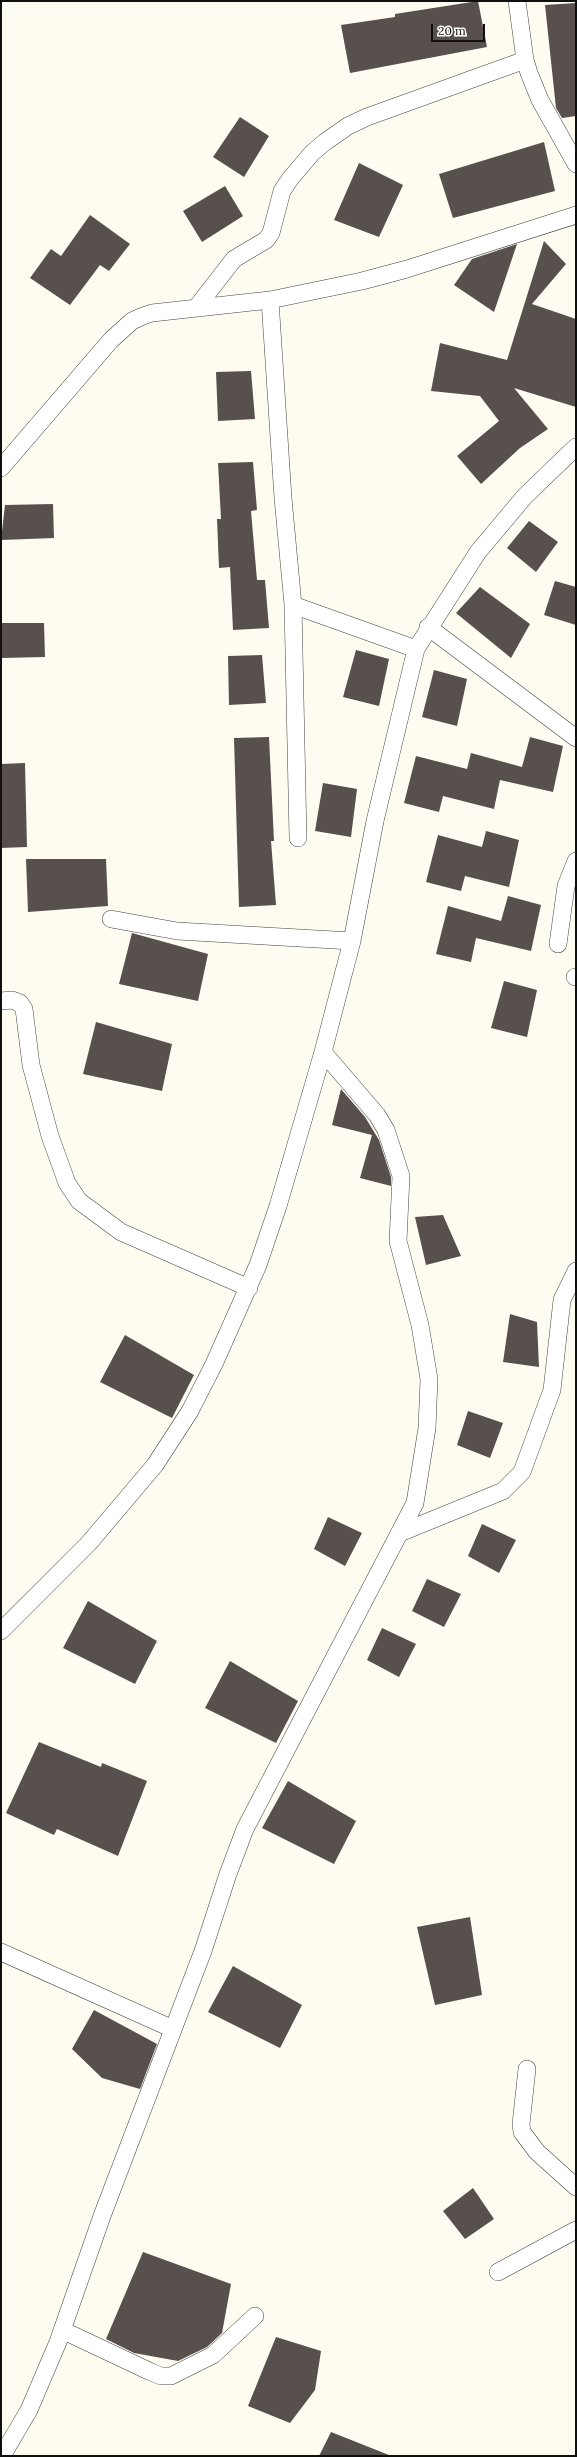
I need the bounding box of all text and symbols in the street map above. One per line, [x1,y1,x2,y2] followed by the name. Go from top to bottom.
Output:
[433,16,487,42] scale bar
[438,23,466,38] text: 20 m

